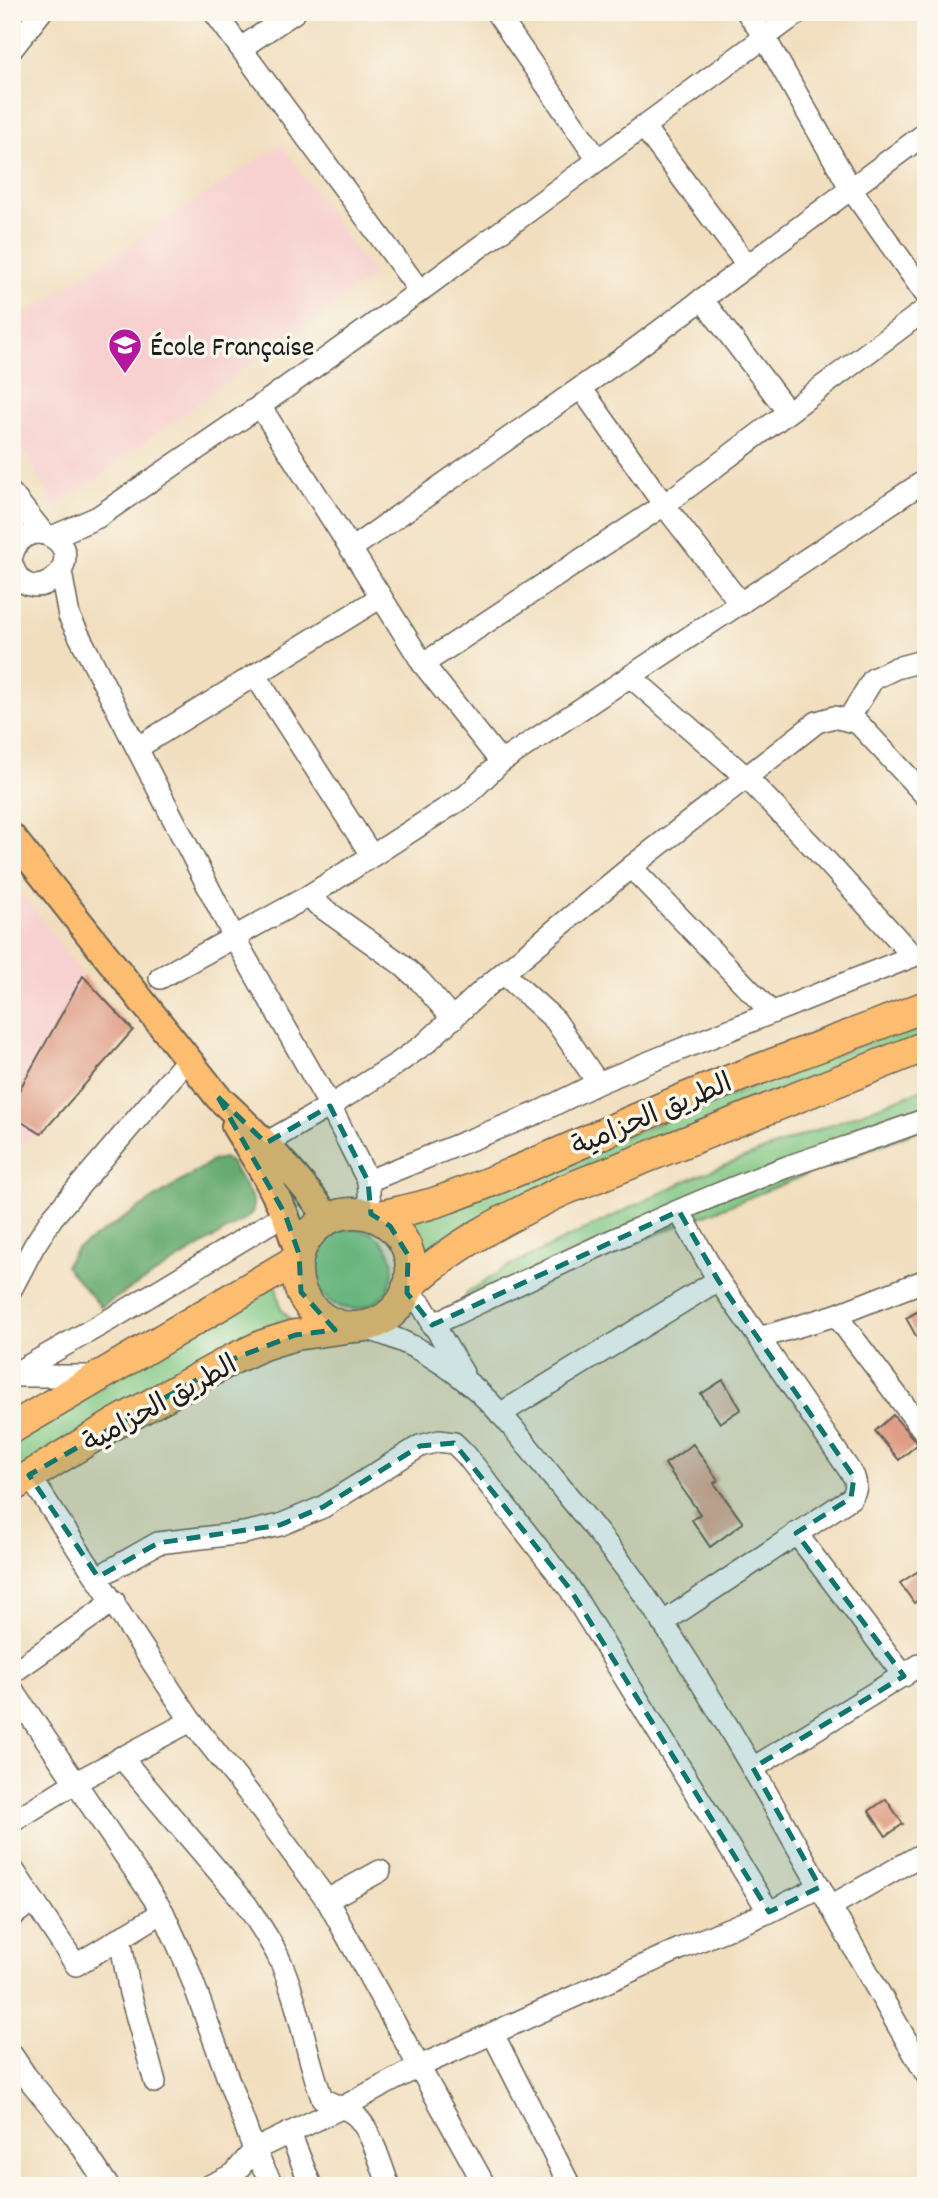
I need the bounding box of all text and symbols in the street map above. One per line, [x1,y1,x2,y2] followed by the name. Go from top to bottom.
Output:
[106,326,144,375] school or university icon: École Française
[150,330,314,370] place label: École Française
[567,1066,739,1169] street label: الطريق الحزامية
[77,1347,246,1465] street label: الطريق الحزامية

